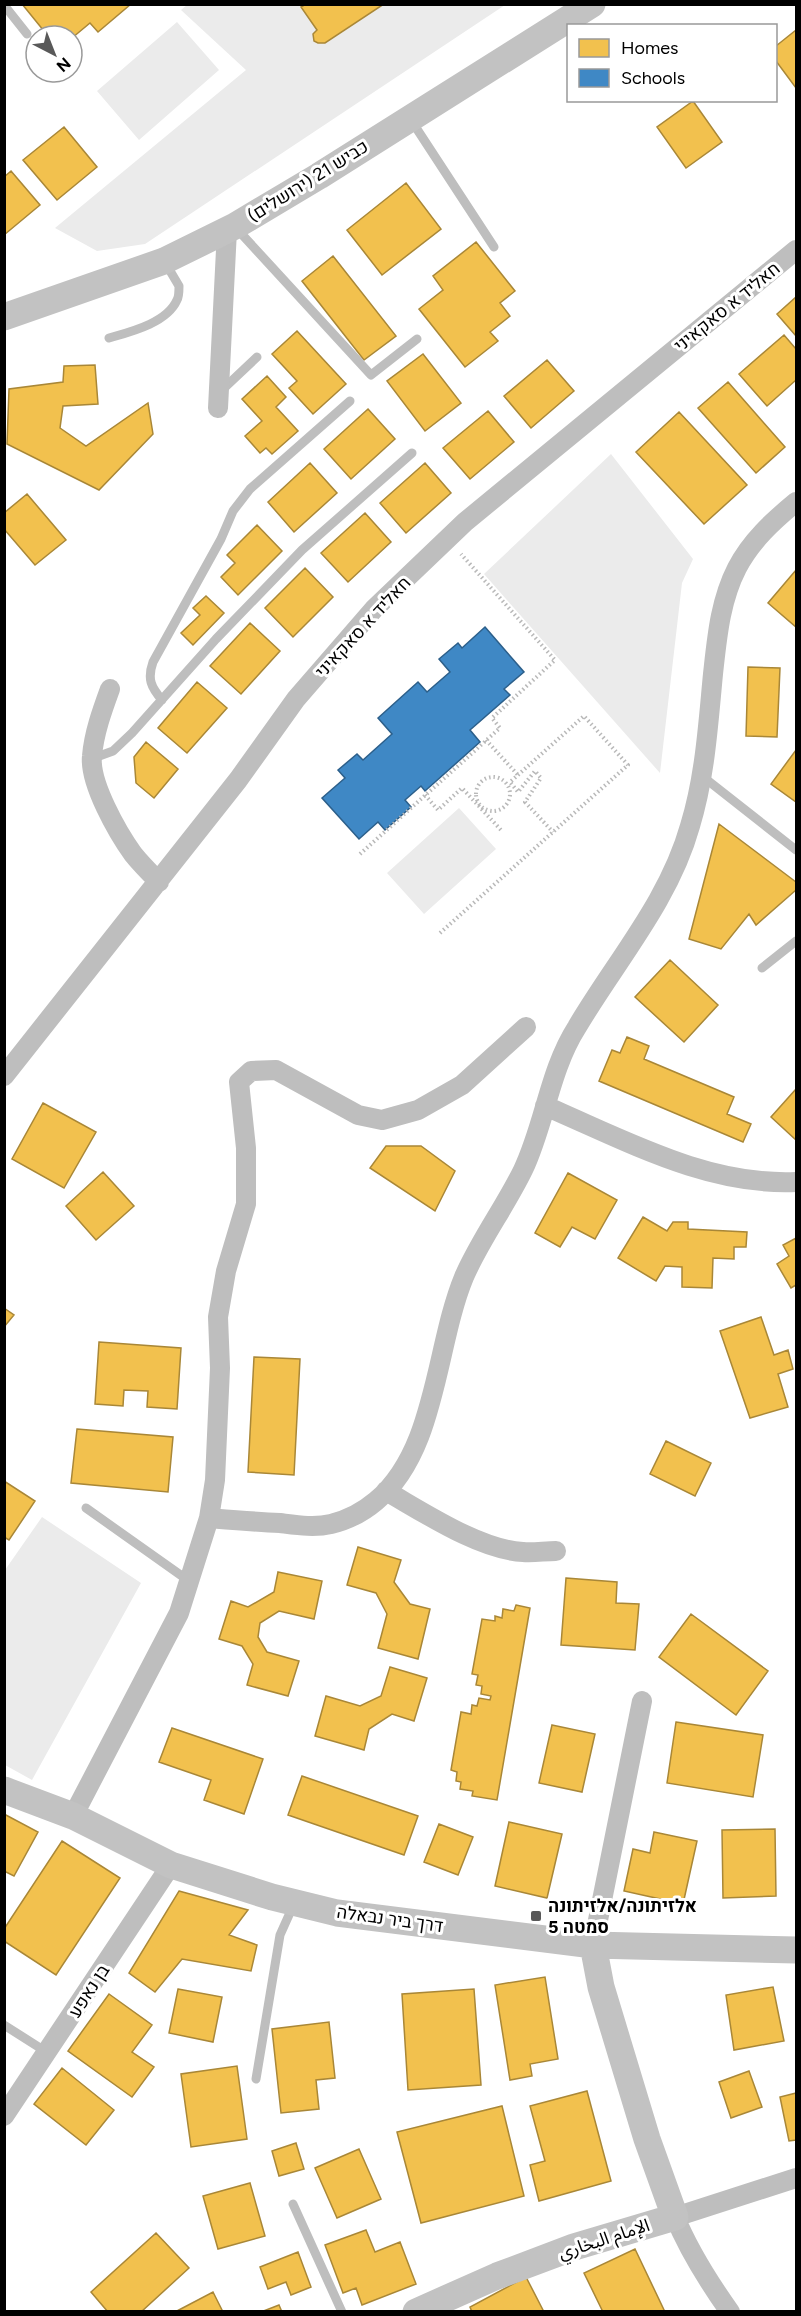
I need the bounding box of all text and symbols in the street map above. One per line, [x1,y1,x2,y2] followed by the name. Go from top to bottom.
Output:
[24,24,84,84] north arrow
[567,24,777,102] legend
[621,37,679,59] text: Homes
[53,54,75,76] text: N
[621,67,685,89] text: Schools
[244,135,372,227] street label: כביש 21 (ירושלים)
[670,258,784,356] street label: חאליד א סאקאיני
[311,572,415,682] street label: חאליד א סאקאיני
[548,1895,697,1938] place label: אלזיתונה/אלזיתונה סמטה 5
[335,1901,445,1937] street label: דרך ביר נבאלה
[529,1909,543,1923] marker: אלזיתונה/אלזיתונה סמטה 5
[64,1960,115,2022] street label: בן נאפע
[556,2214,653,2267] street label: الإمام البخاري

